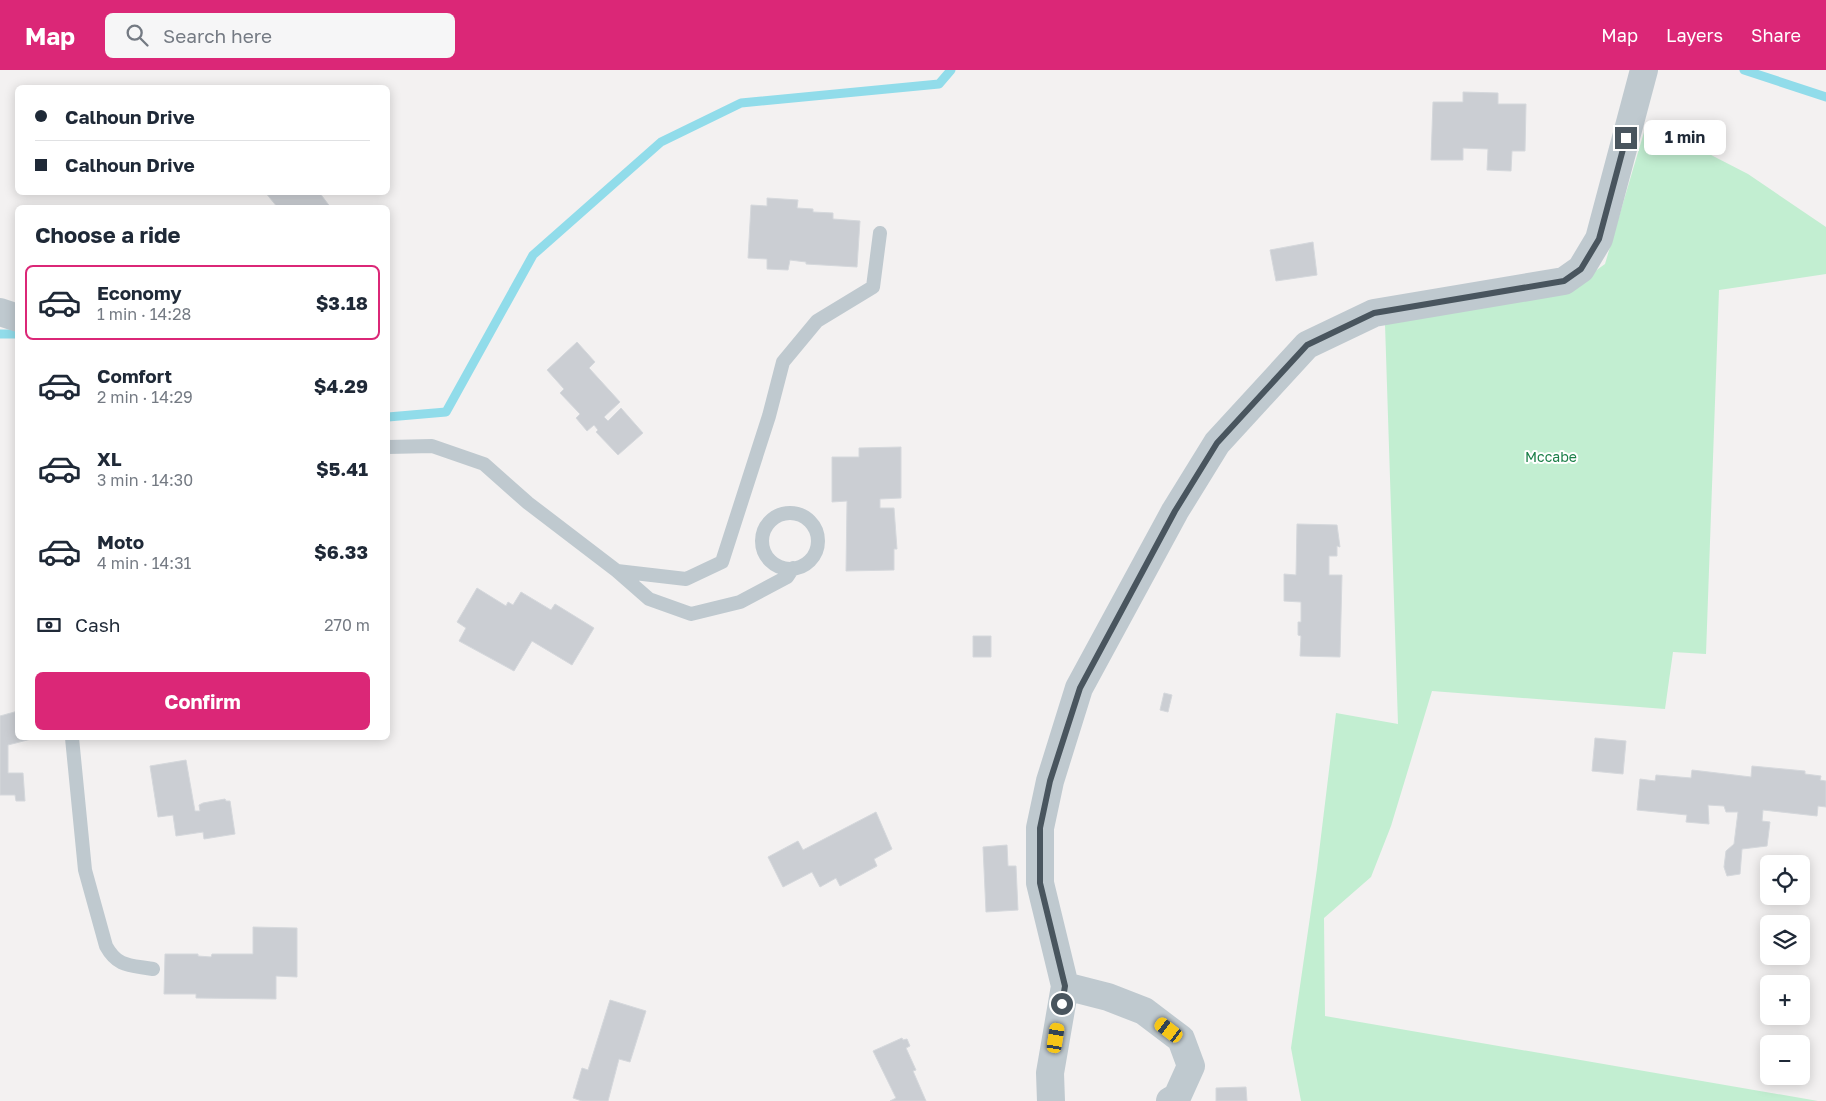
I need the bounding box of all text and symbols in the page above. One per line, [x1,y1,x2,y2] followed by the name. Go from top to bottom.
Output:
[105,13,455,58] search box
[25,21,75,50] text: Map
[123,21,151,49] icon: search
[163,24,272,47] text: Search here
[1601,24,1638,46] text: Map
[1666,24,1723,46] text: Layers
[1751,24,1801,46] text: Share
[65,105,195,128] text: Calhoun Drive
[1644,120,1726,156] callout: 1 min
[1615,127,1637,149] route end
[1665,127,1705,147] text: 1 min
[65,153,195,176] text: Calhoun Drive
[35,221,181,248] text: Choose a ride
[37,280,82,325] icon: car
[97,281,182,304] text: Economy
[316,291,368,314] text: $3.18
[97,304,191,324] text: 1 min · 14:28
[37,363,82,408] icon: car
[97,364,172,387] text: Comfort
[314,374,368,397] text: $4.29
[97,387,193,407] text: 2 min · 14:29
[37,446,82,491] icon: car
[97,447,122,470] text: XL
[1525,448,1577,465] park label: Mccabe
[316,457,368,480] text: $5.41
[97,470,193,490] text: 3 min · 14:30
[37,529,82,574] icon: car
[97,530,144,553] text: Moto
[314,540,368,563] text: $6.33
[97,553,191,573] text: 4 min · 14:31
[35,611,63,639] icon: cash
[75,613,120,636] text: Cash
[324,615,370,635] text: 270 m
[35,672,370,730] button: Confirm
[1760,855,1810,1085] map controls
[1760,855,1810,905] button: locate
[1760,915,1810,965] button: layers
[1760,975,1810,1025] button: +
[1051,993,1073,1015] route start
[1152,1015,1185,1045] car
[1046,1022,1065,1054] car
[1760,1035,1810,1085] button: −

